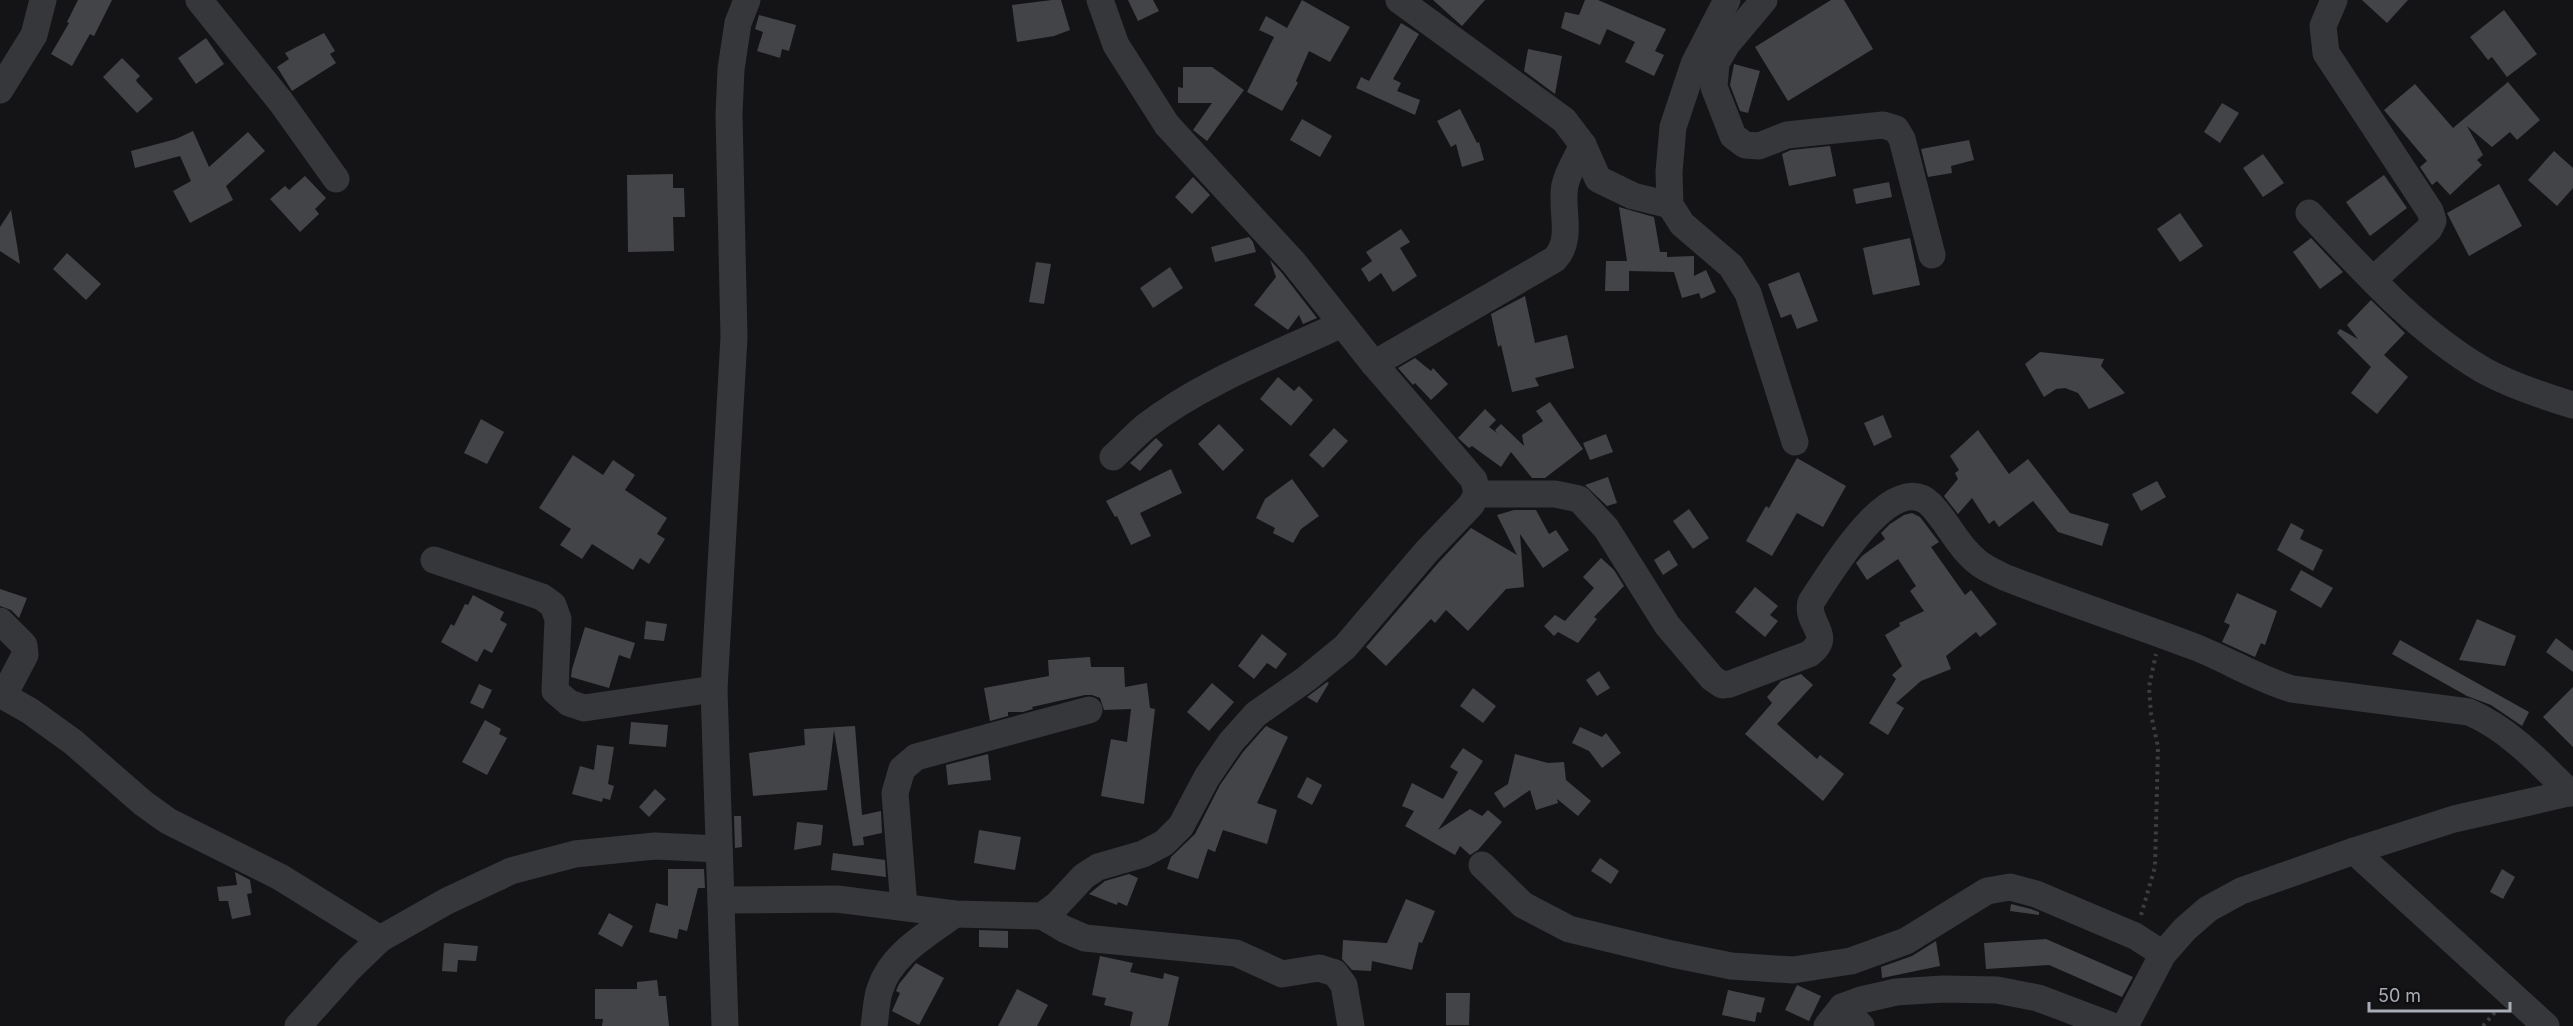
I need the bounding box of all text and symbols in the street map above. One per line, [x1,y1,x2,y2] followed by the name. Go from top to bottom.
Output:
[2369,975,2510,1013] scale bar
[2378,985,2421,1006] text: 50 m

